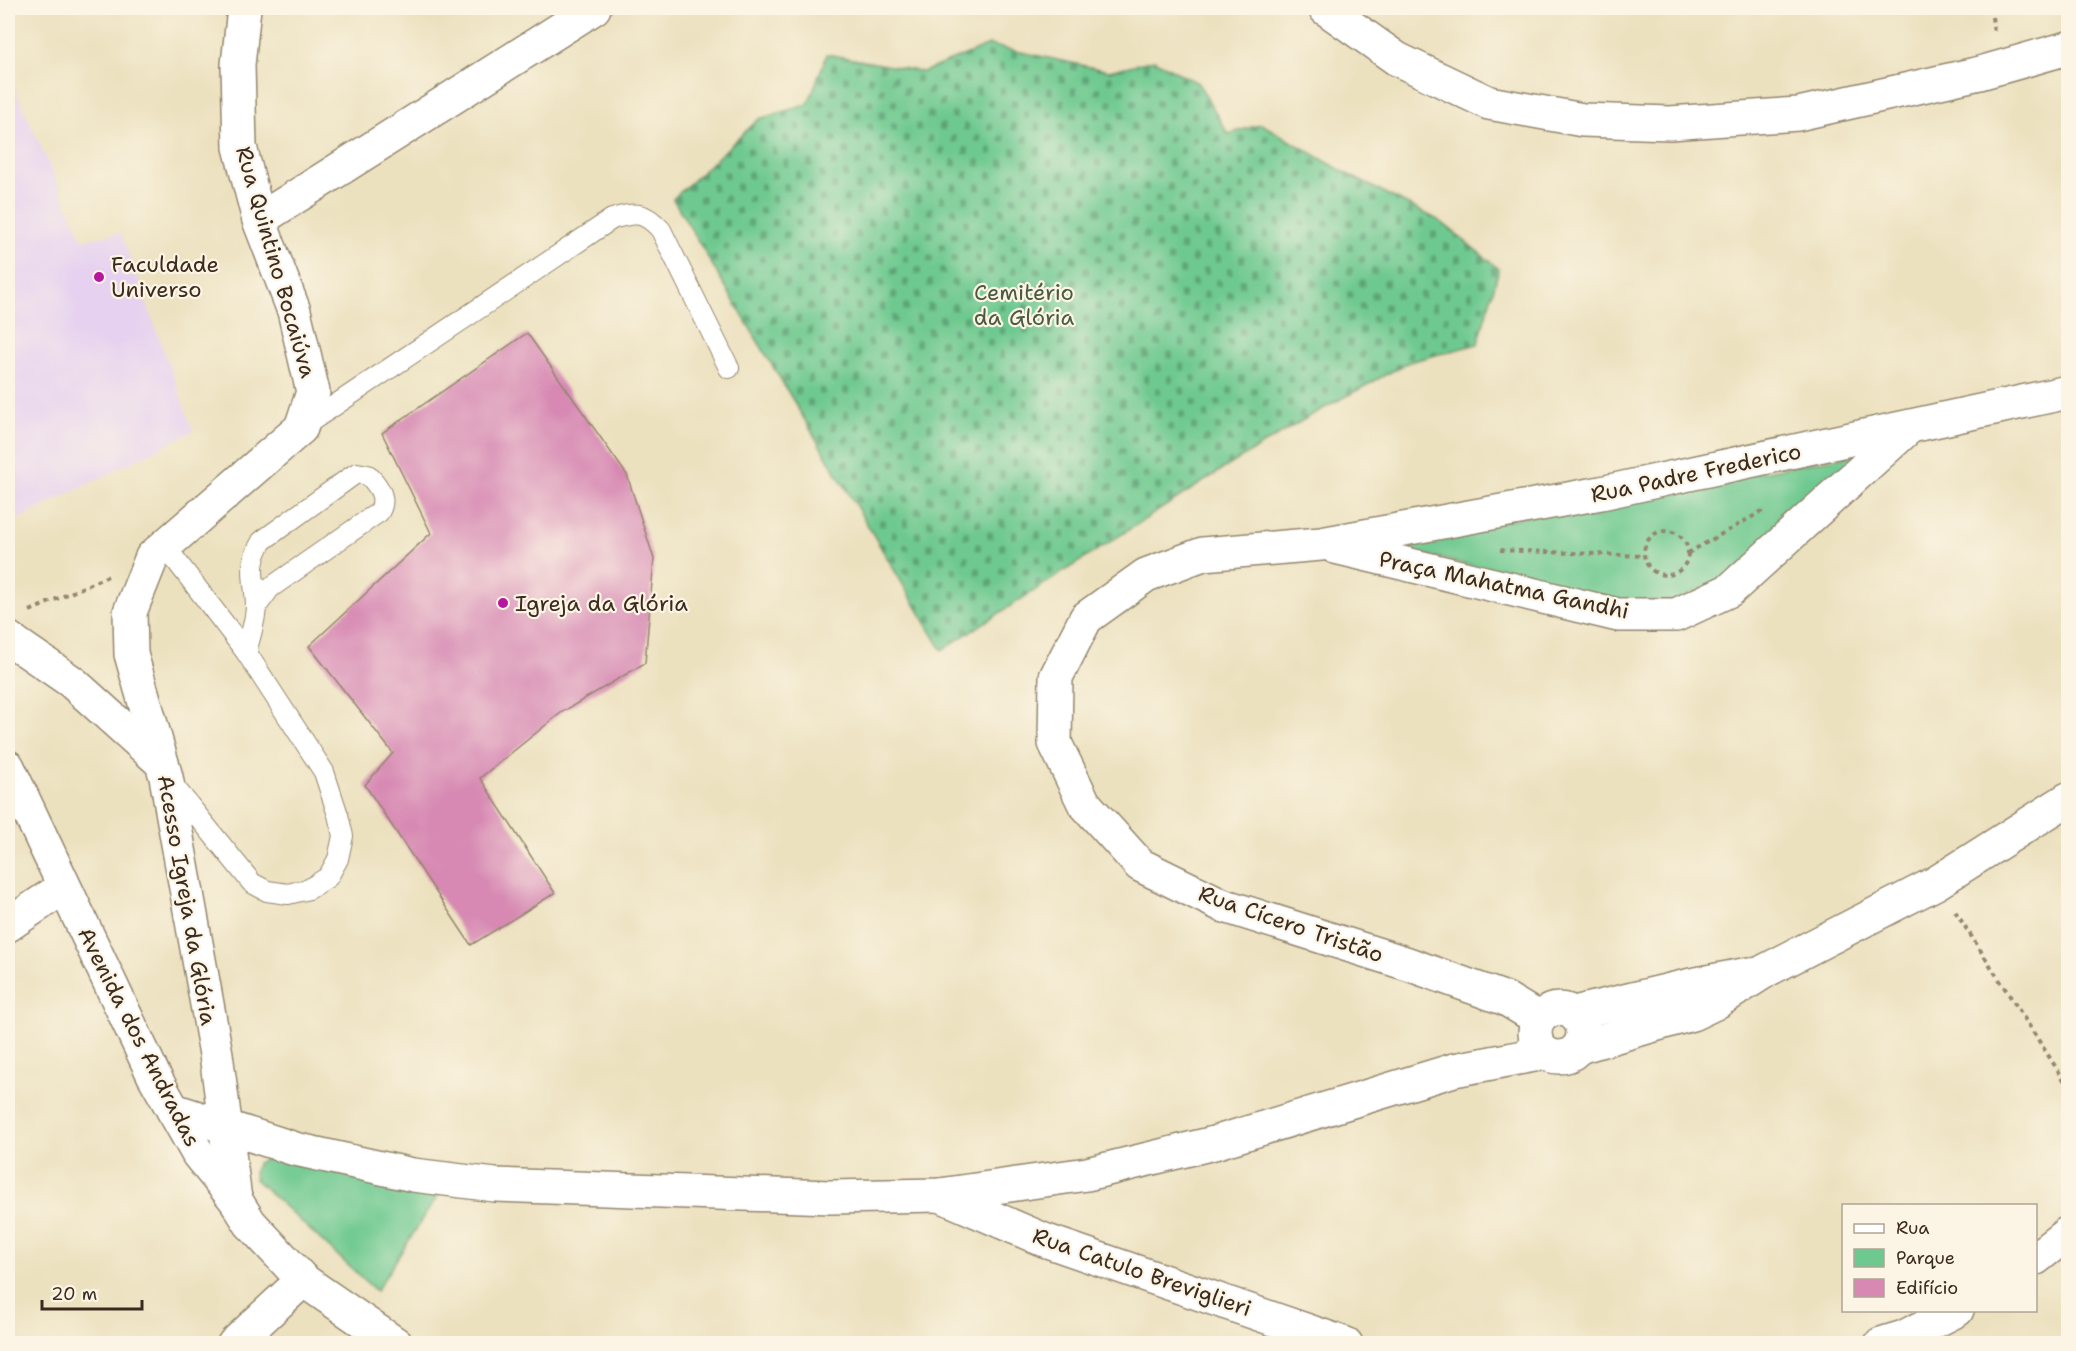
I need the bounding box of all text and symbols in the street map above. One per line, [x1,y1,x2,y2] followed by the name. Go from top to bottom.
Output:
[229,143,323,381] street label: Rua Quintino Bocaiúva
[111,250,219,304] place label: Faculdade Universo
[92,270,106,284] marker: Faculdade Universo
[974,278,1074,332] park label: Cemitério da Glória
[1588,437,1804,509] street label: Rua Padre Frederico
[1376,544,1632,626] street label: Praça Mahatma Gandhi
[515,589,688,618] place label: Igreja da Glória
[496,596,510,610] marker: Igreja da Glória
[151,773,223,1028] street label: Acesso Igreja da Glória
[1195,879,1387,969] street label: Rua Cícero Tristão
[71,922,207,1152] street label: Avenida dos Andradas
[1842,1204,2037,1312] legend
[1896,1216,1929,1240] text: Rua
[1029,1221,1255,1323] street label: Rua Catulo Breviglieri
[1896,1246,1955,1270] text: Parque
[42,1273,142,1311] scale bar
[1896,1276,1958,1300] text: Edifício
[51,1282,97,1306] text: 20 m

